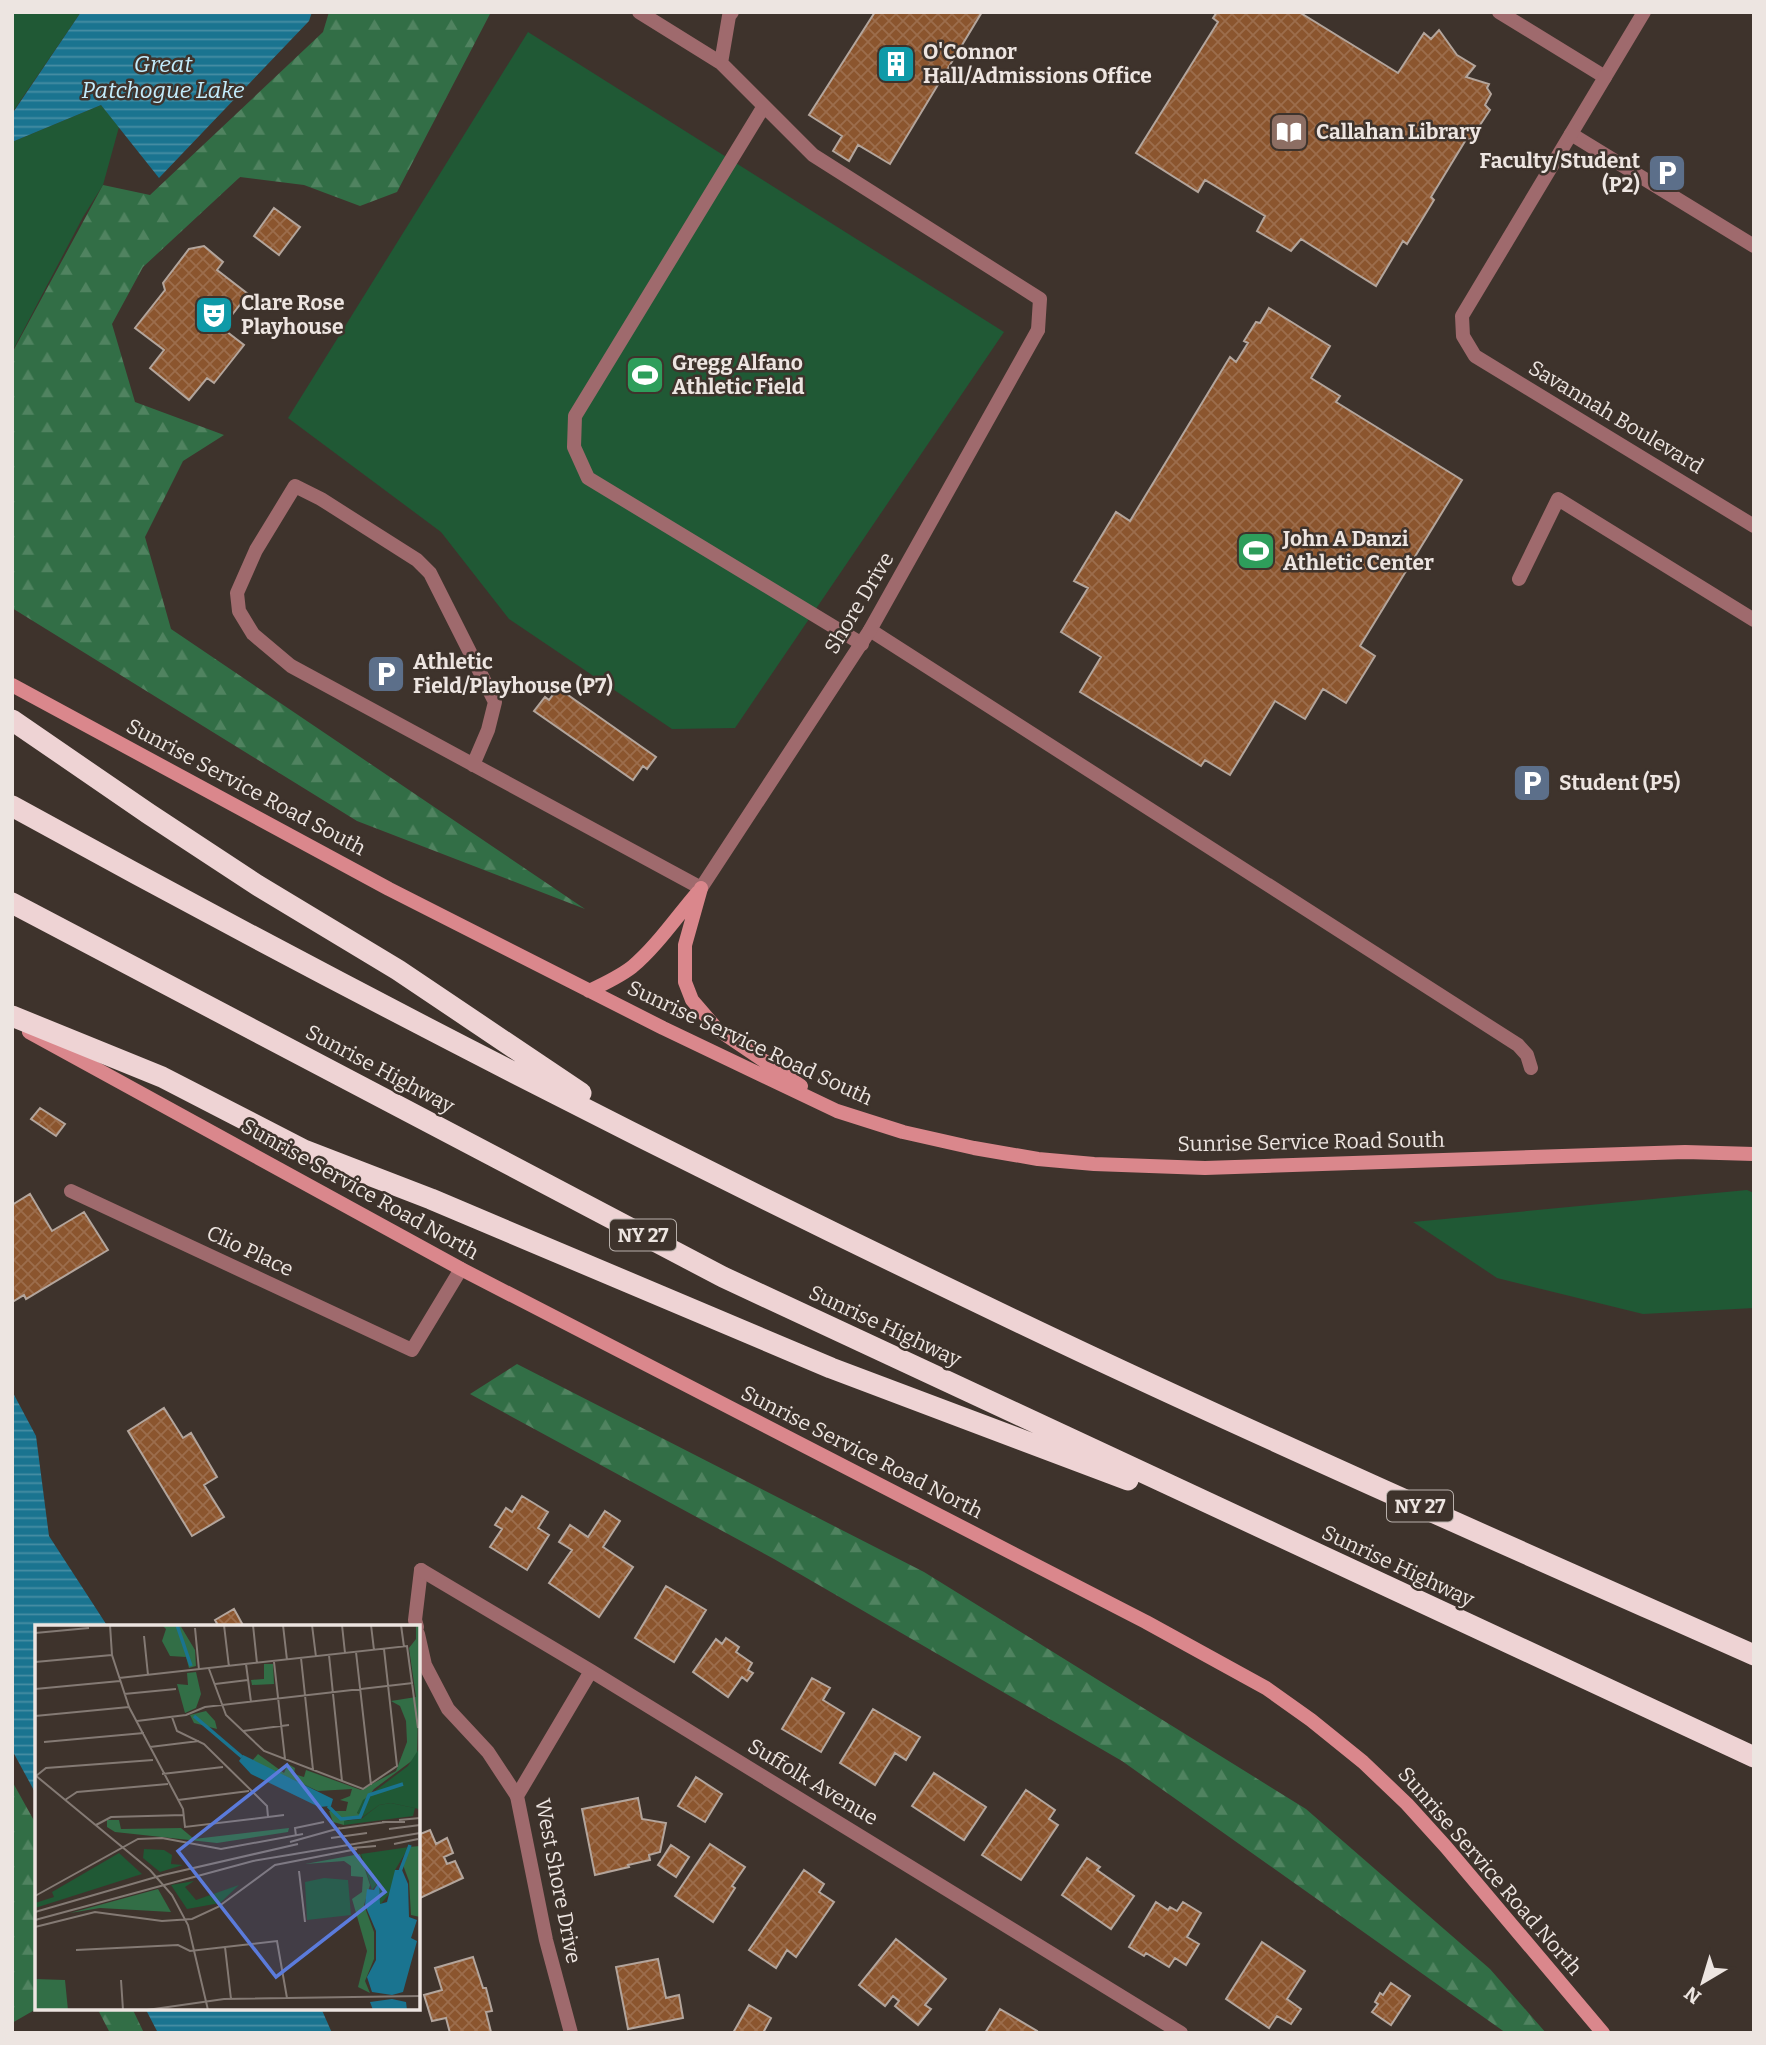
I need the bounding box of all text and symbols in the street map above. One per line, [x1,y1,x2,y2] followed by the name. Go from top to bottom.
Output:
[923,39,1152,89] place label: O'Connor Hall/Admissions Office
[875,43,917,85] building icon: O'Connor Hall/Admissions Office
[81,50,245,104] water label: Great Patchogue Lake
[1268,111,1310,153] library icon: Callahan Library
[1316,119,1482,145] place label: Callahan Library
[1480,148,1641,198] place label: Faculty/Student (P2)
[1646,152,1688,194] parking icon: Faculty/Student (P2)
[241,290,344,340] place label: Clare Rose Playhouse
[193,294,235,336] theatre icon: Clare Rose Playhouse
[672,350,805,400] place label: Gregg Alfano Athletic Field
[624,354,666,396] sports icon: Gregg Alfano Athletic Field
[1524,354,1708,480] street label: Savannah Boulevard
[1282,526,1434,576] place label: John A Danzi Athletic Center
[1235,530,1277,572] sports icon: John A Danzi Athletic Center
[819,547,899,659] street label: Shore Drive
[413,649,613,699] place label: Athletic Field/Playhouse (P7)
[365,653,407,695] parking icon: Athletic Field/Playhouse (P7)
[122,713,370,861] street label: Sunrise Service Road South
[1511,762,1553,804] parking icon: Student (P5)
[1559,770,1680,796] place label: Student (P5)
[623,975,877,1111] street label: Sunrise Service Road South
[301,1019,460,1120] street label: Sunrise Highway
[237,1113,483,1265] street label: Sunrise Service Road North
[1177,1127,1445,1157] street label: Sunrise Service Road South
[610,1219,676,1250] road number: NY 27
[202,1220,298,1282] street label: Clio Place
[805,1279,966,1373] street label: Sunrise Highway
[737,1380,987,1524] street label: Sunrise Service Road North
[1387,1490,1453,1522] road number: NY 27
[1318,1519,1479,1613] street label: Sunrise Highway
[35,1625,420,2010] inset map
[743,1733,883,1831] street label: Suffolk Avenue
[1392,1761,1588,1981] street label: Sunrise Service Road North
[529,1796,587,1966] street label: West Shore Drive
[1668,1947,1738,2017] north arrow
[1680,1981,1706,2009] text: N

